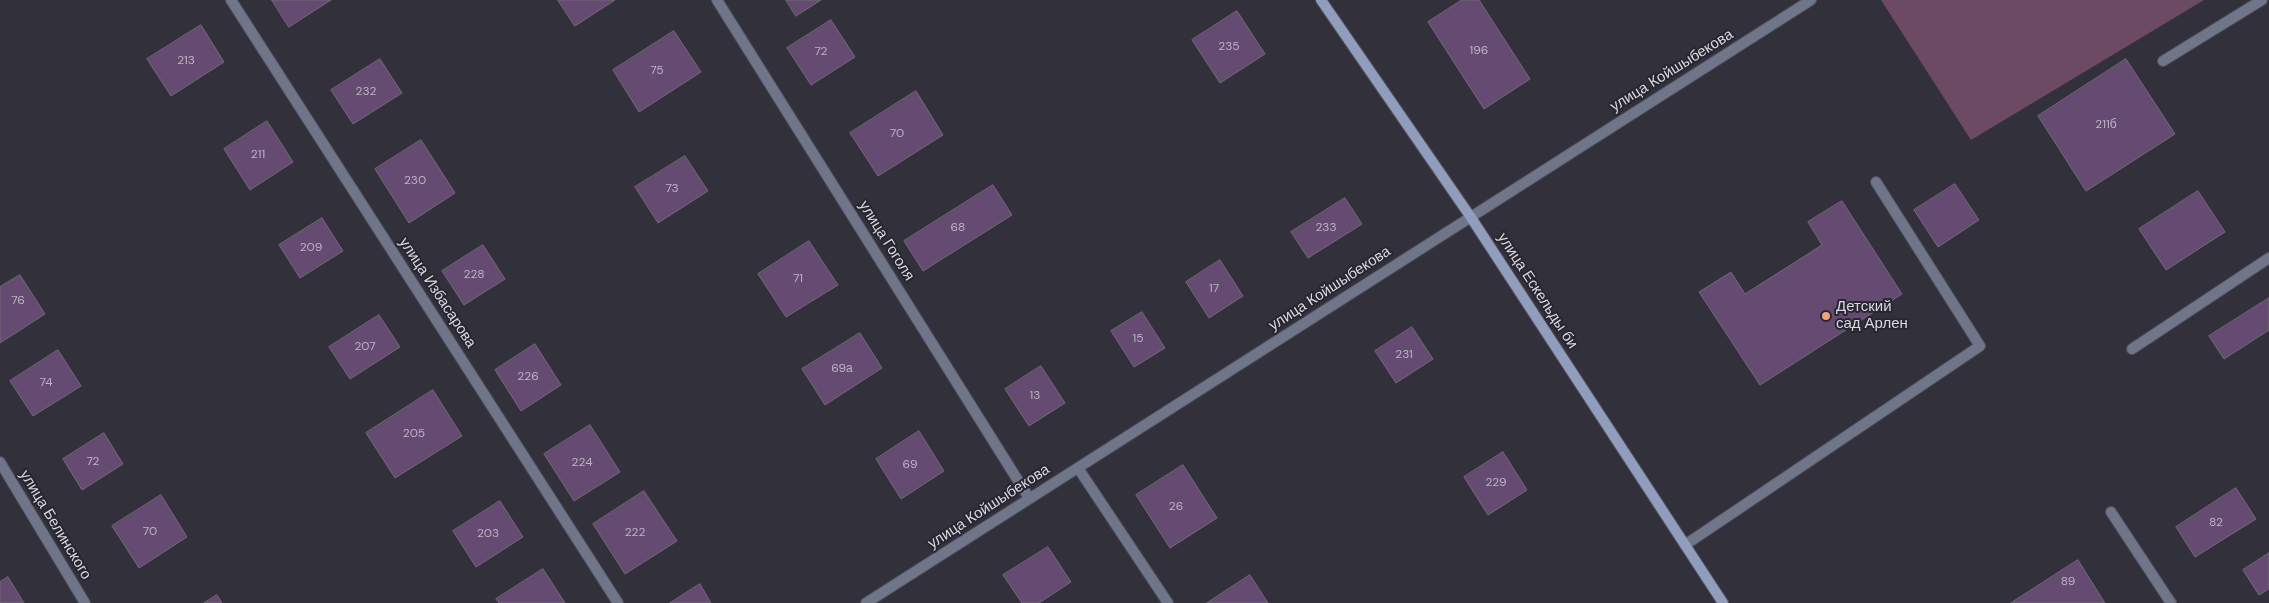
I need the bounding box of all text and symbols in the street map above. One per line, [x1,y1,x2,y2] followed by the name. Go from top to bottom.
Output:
[1607,26,1737,116] street label: улица Койшыбекова
[1218,40,1240,54] house number: 235
[1470,44,1488,58] house number: 196
[814,45,828,59] house number: 72
[177,54,195,68] house number: 213
[650,64,664,78] house number: 75
[356,85,376,99] house number: 232
[2095,118,2117,132] house number: 211б
[890,127,904,141] house number: 70
[251,148,265,162] house number: 211
[404,174,426,188] house number: 230
[665,182,679,196] house number: 73
[854,198,918,284] street label: улица Гоголя
[951,221,965,235] house number: 68
[1315,221,1337,235] house number: 233
[1493,230,1581,352] street label: улица Ескельды би
[395,234,479,352] street label: улица Избасарова
[300,241,322,255] house number: 209
[1266,243,1394,335] street label: улица Койшыбекова
[464,268,484,282] house number: 228
[793,272,803,286] house number: 71
[1209,282,1219,296] house number: 17
[11,294,25,308] house number: 76
[1836,298,1908,333] place label: Детский сад Арлен
[1820,310,1832,322] marker: Детский сад Арлен
[1132,332,1144,346] house number: 15
[354,340,376,354] house number: 207
[1395,348,1413,362] house number: 231
[831,362,853,376] house number: 69а
[517,370,539,384] house number: 226
[40,376,52,390] house number: 74
[1030,389,1040,403] house number: 13
[403,427,425,441] house number: 205
[86,455,100,469] house number: 72
[572,456,592,470] house number: 224
[903,458,917,472] house number: 69
[925,461,1053,553] street label: улица Койшыбекова
[15,467,95,583] street label: улица Белинского
[1485,476,1507,490] house number: 229
[1169,500,1183,514] house number: 26
[2209,516,2223,530] house number: 82
[143,525,157,539] house number: 70
[625,526,645,540] house number: 222
[477,527,499,541] house number: 203
[2061,575,2075,589] house number: 89

